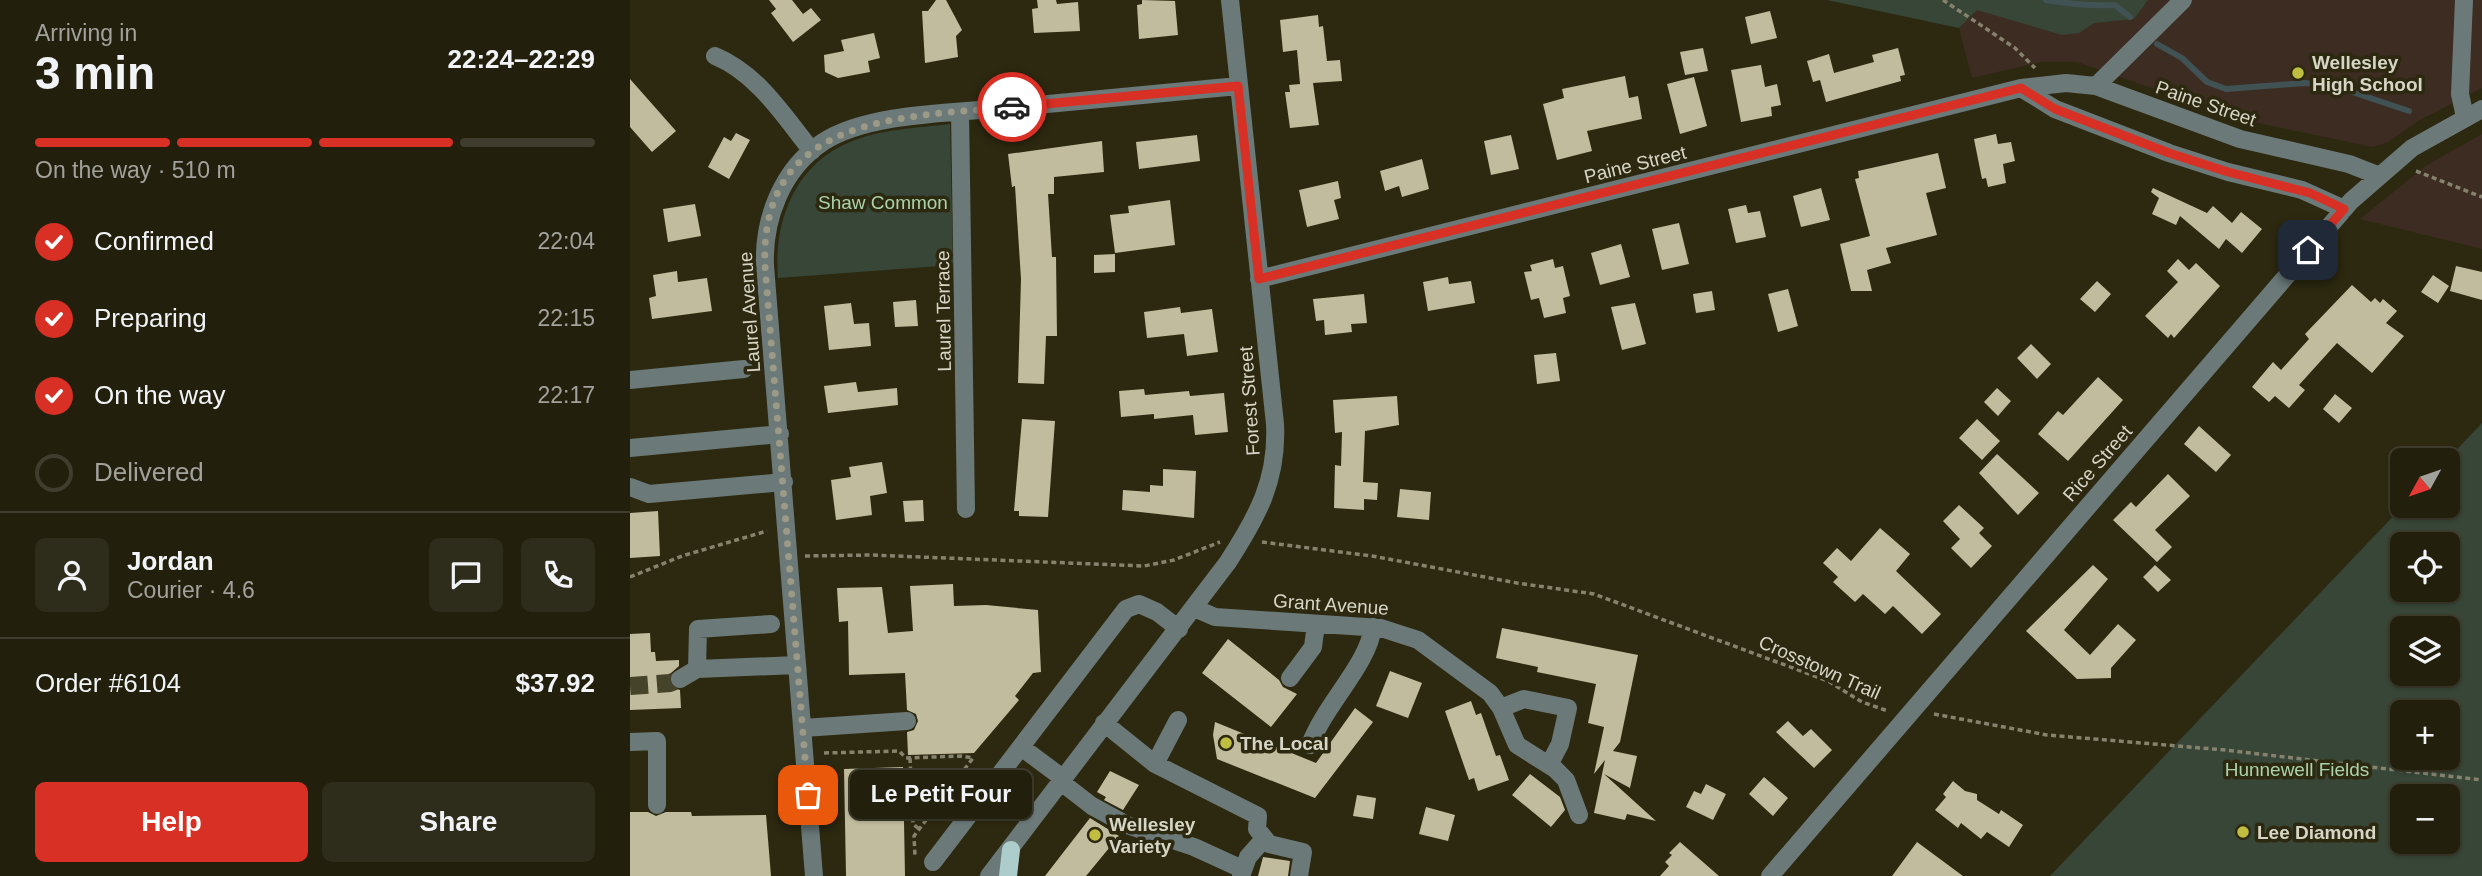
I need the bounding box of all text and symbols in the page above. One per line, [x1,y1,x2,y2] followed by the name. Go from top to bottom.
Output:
[35,20,137,46] text: Arriving in
[448,44,595,74] text: 22:24–22:29
[35,47,155,99] text: 3 min
[2312,52,2423,95] place label: Wellesley High School
[2290,65,2306,81] marker: Wellesley High School
[977,72,1047,142] courier
[2153,77,2259,131] street label: Paine Street
[993,88,1031,126] icon: car
[1582,141,1689,187] street label: Paine Street
[35,157,236,183] text: On the way · 510 m
[818,192,948,213] park label: Shaw Common
[2278,220,2338,280] pin
[35,223,73,261] icon: check
[94,226,214,256] text: Confirmed
[537,228,595,254] text: 22:04
[2289,231,2327,269] icon: home
[932,250,955,372] street label: Laurel Terrace
[735,251,764,373] street label: Laurel Avenue
[35,300,73,338] icon: check
[94,303,207,333] text: Preparing
[537,305,595,331] text: 22:15
[1235,345,1264,456] street label: Forest Street
[35,377,73,415] icon: check
[94,380,226,410] text: On the way
[537,382,595,408] text: 22:17
[2059,420,2137,506] street label: Rice Street
[2390,448,2460,518] north arrow
[2390,448,2460,854] map controls
[94,457,204,487] text: Delivered
[2390,532,2460,602] button: locate
[35,538,109,612] button: person
[429,538,503,612] button: chat
[521,538,595,612] button: phone
[127,546,214,576] text: Jordan
[127,577,255,603] text: Courier · 4.6
[1272,590,1389,619] street label: Grant Avenue
[2390,616,2460,686] button: layers
[1756,631,1884,704] street label: Crosstown Trail
[35,668,181,698] text: Order #6104
[515,668,595,698] text: $37.92
[2390,700,2460,770] button: +
[1240,733,1329,754] place label: The Local
[1218,735,1234,751] marker: The Local
[2225,759,2369,780] park label: Hunnewell Fields
[778,765,838,825] pin
[850,770,1032,820] callout: Le Petit Four
[789,776,827,814] icon: bag
[871,781,1011,807] text: Le Petit Four
[35,782,308,862] button: Help
[322,782,595,862] button: Share
[2390,784,2460,854] button: −
[1109,814,1196,857] place label: Wellesley Variety
[2257,822,2376,843] place label: Lee Diamond
[2235,824,2251,840] marker: Lee Diamond
[1087,827,1103,843] marker: Wellesley Variety

